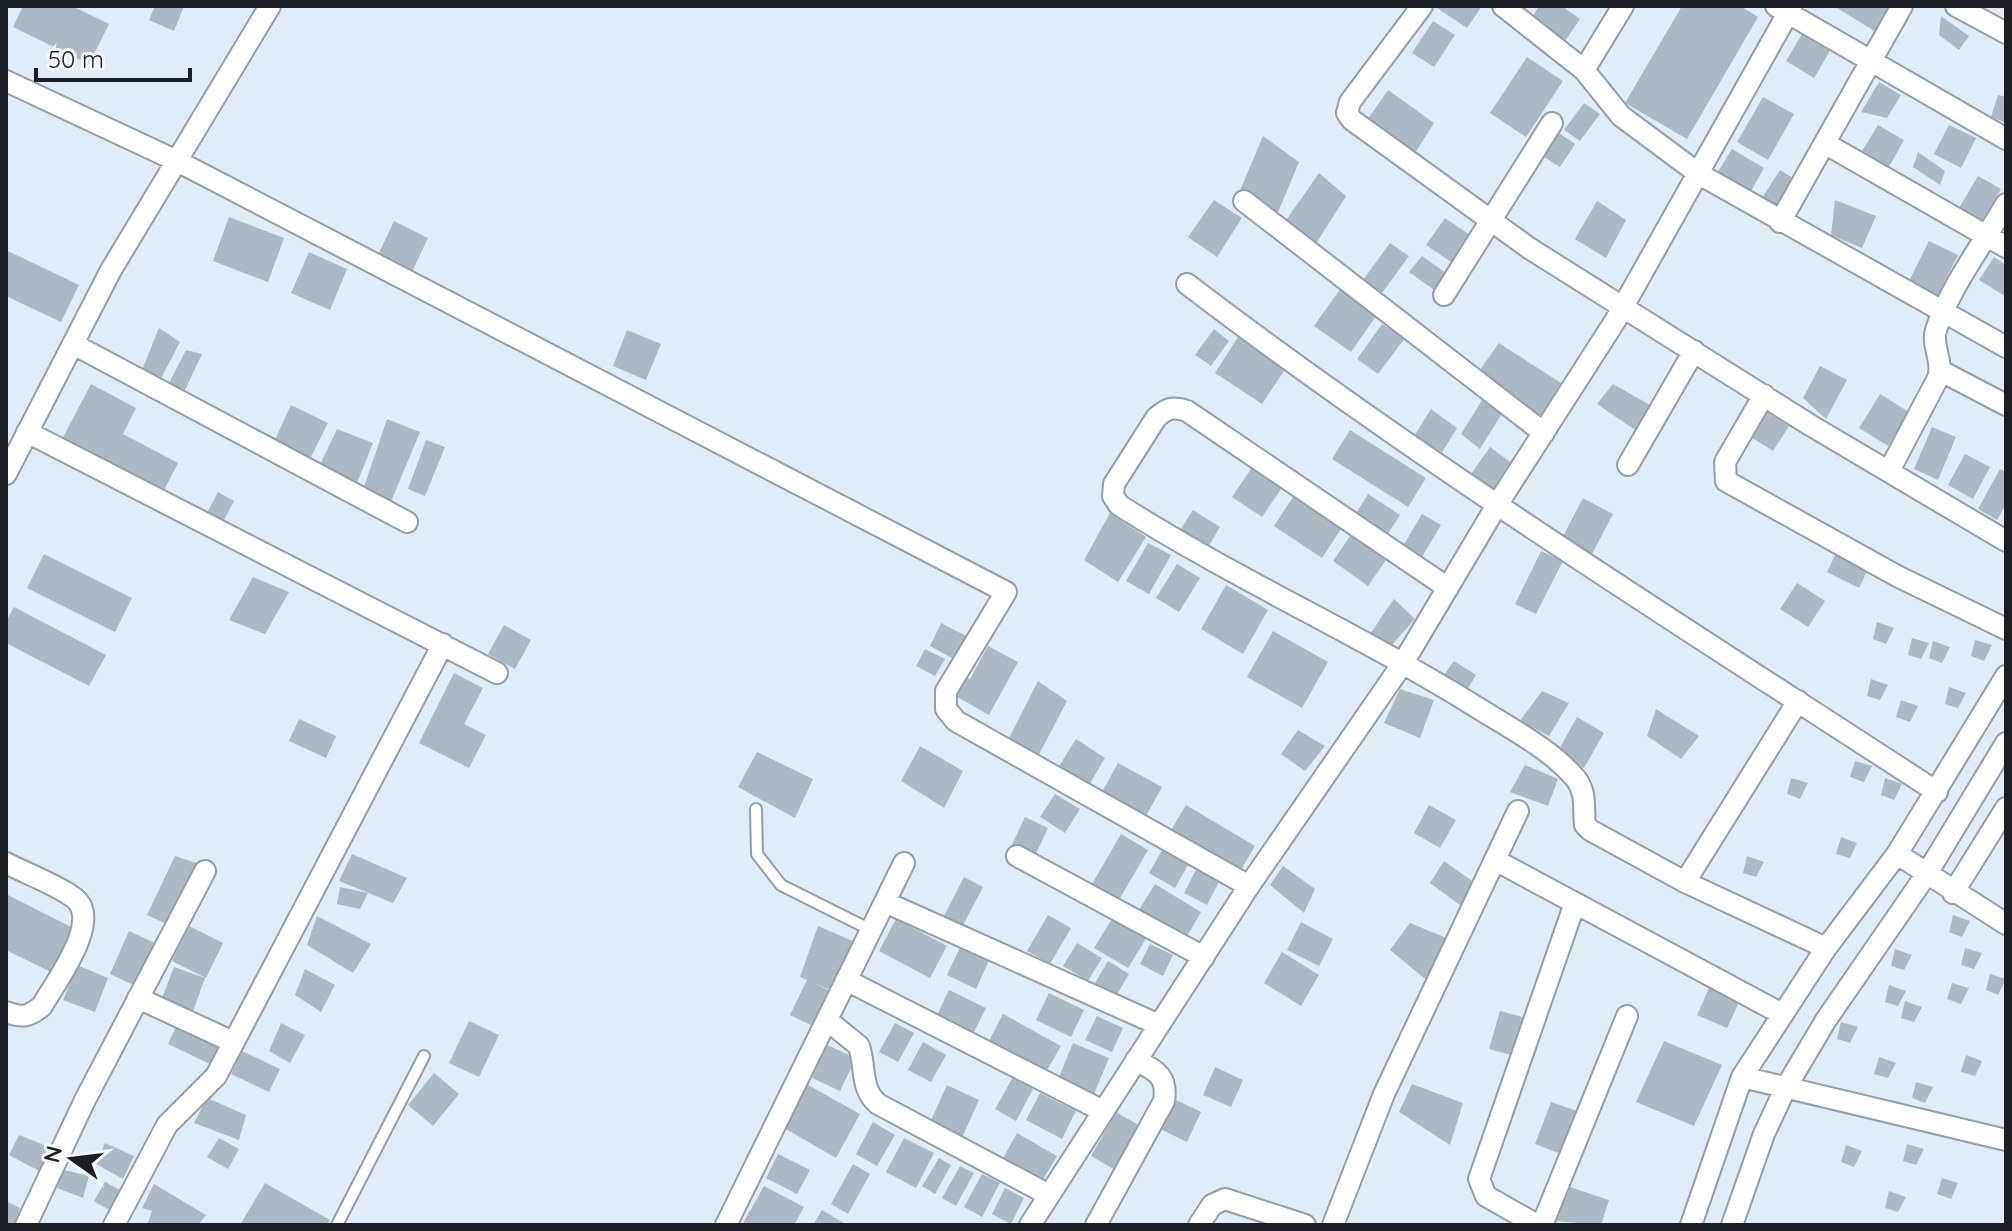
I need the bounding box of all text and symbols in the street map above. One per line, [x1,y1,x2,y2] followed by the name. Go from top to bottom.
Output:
[36,32,190,82] scale bar
[48,44,104,74] text: 50 m
[32,1119,112,1199] north arrow
[37,1143,68,1165] text: N

